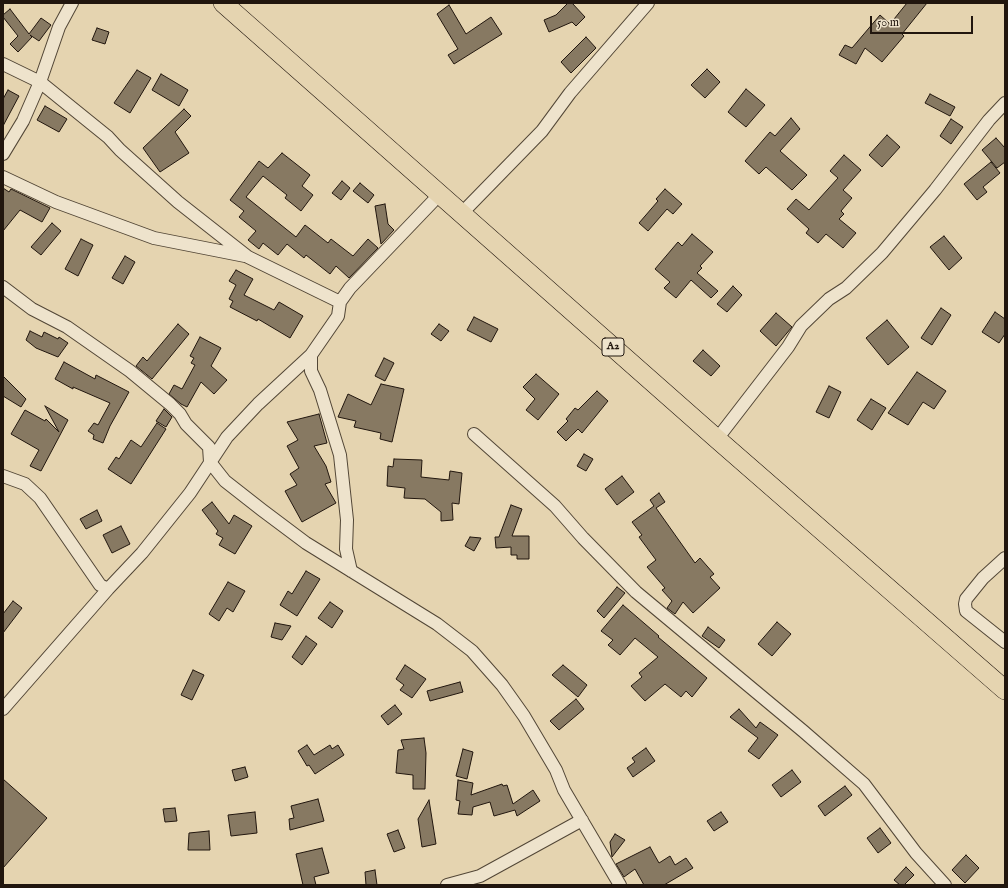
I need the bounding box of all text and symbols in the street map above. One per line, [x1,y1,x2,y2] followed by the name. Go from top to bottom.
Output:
[872,8,975,34] scale bar
[877,15,899,30] text: 50 m
[602,338,624,356] road number: A2

